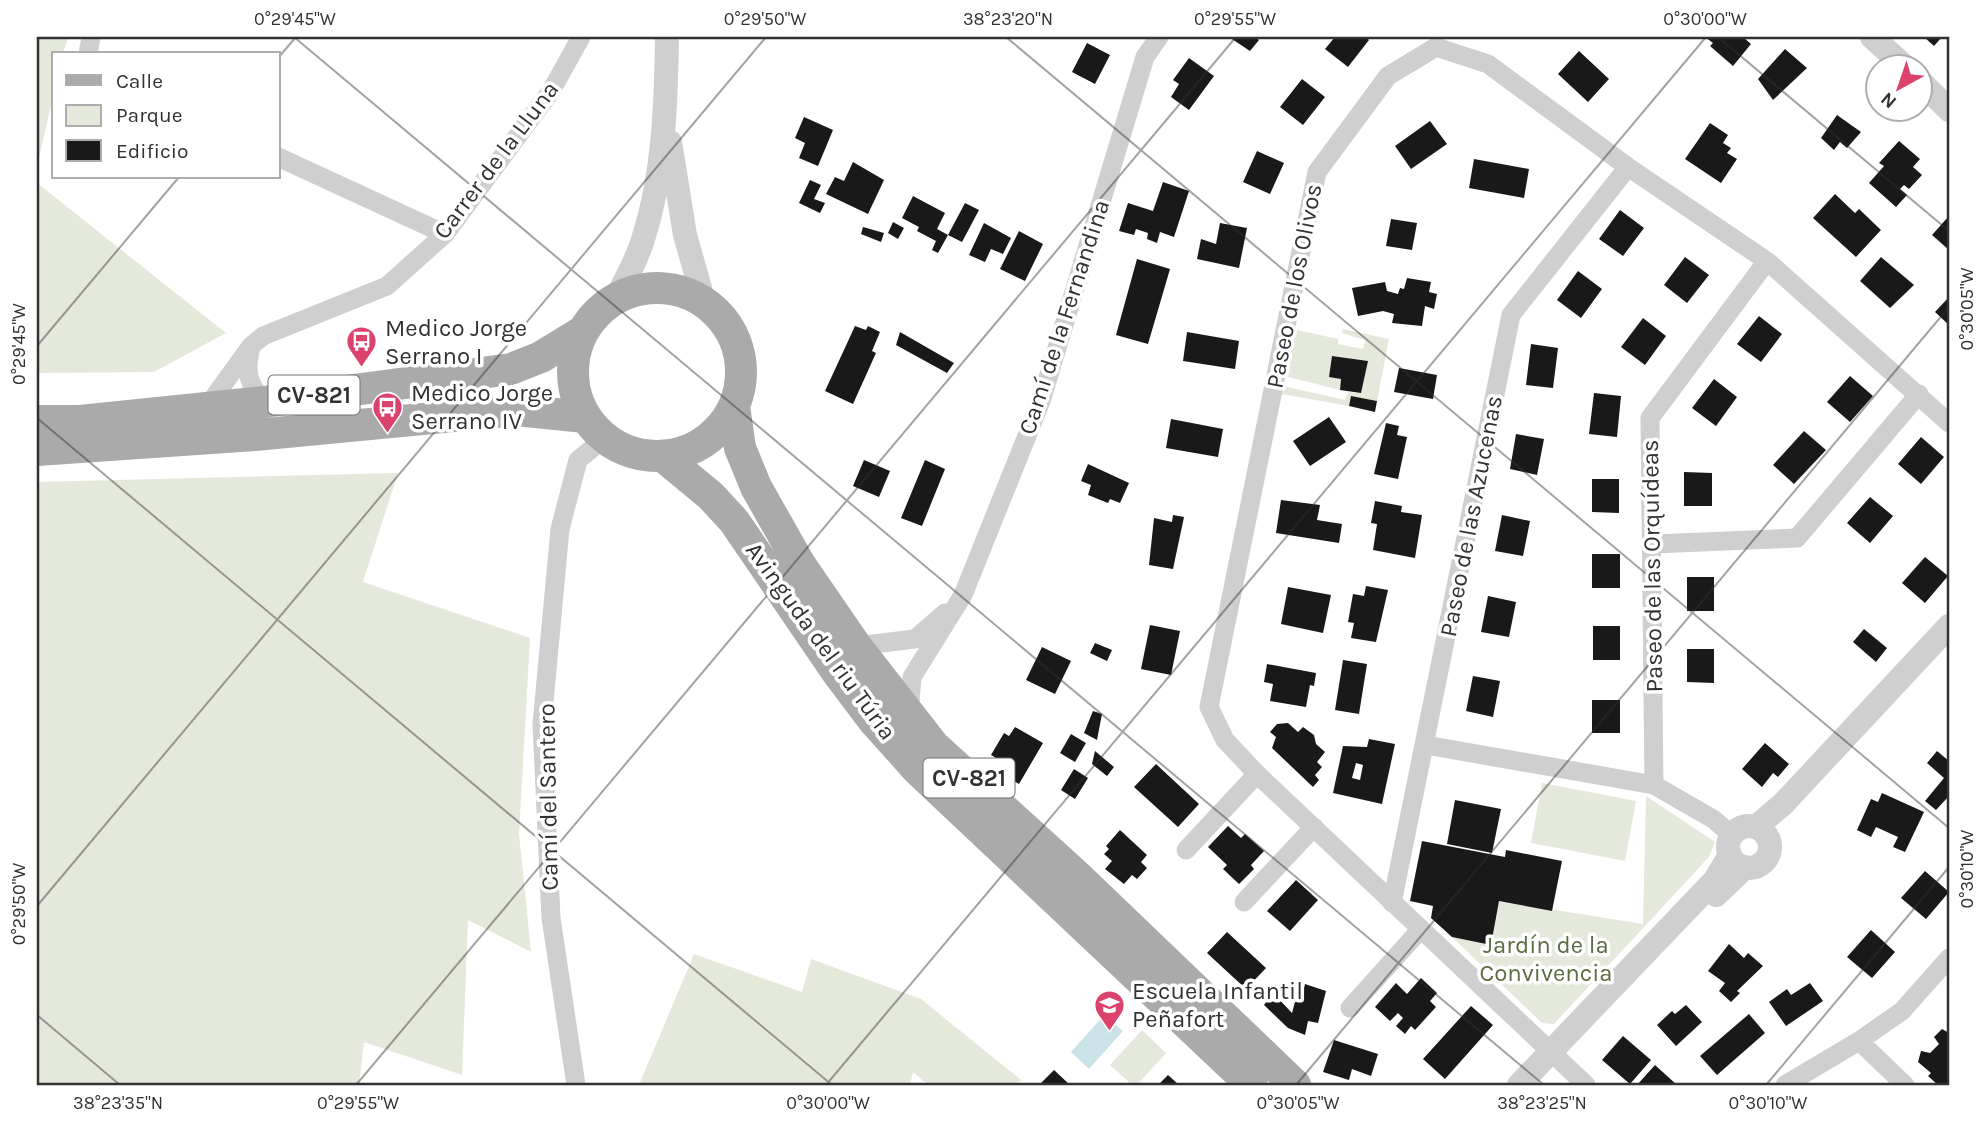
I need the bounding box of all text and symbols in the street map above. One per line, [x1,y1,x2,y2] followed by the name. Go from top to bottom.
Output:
[254,8,336,30] text: 0°29'45"W
[724,8,806,30] text: 0°29'50"W
[963,8,1053,30] text: 38°23'20"N
[1194,8,1276,30] text: 0°29'55"W
[1663,8,1747,30] text: 0°30'00"W
[52,52,280,178] legend
[1864,52,1934,122] north arrow
[116,69,163,93] text: Calle
[428,76,564,244] street label: Carrer de la Lluna
[1876,87,1901,113] text: N
[116,103,183,127] text: Parque
[116,139,189,163] text: Edificio
[1260,181,1328,391] street label: Paseo de los Olivos
[1013,196,1115,438] street label: Camí de la Fernandina
[1956,268,1978,350] text: 0°30'05"W
[8,303,30,385] text: 0°29'45"W
[385,314,527,370] place label: Medico Jorge Serrano I
[345,325,379,369] bus stop icon: Medico Jorge Serrano I
[268,376,360,414] road number: CV-821
[411,379,553,435] place label: Medico Jorge Serrano IV
[371,390,405,434] bus stop icon: Medico Jorge Serrano IV
[1434,393,1508,639] street label: Paseo de las Azucenas
[1636,439,1668,693] street label: Paseo de las Orquídeas
[740,537,902,745] street label: Avinguda del riu Túria
[532,703,564,891] street label: Camí del Santero
[923,758,1014,798] road number: CV-821
[1956,830,1978,908] text: 0°30'10"W
[8,863,30,945] text: 0°29'50"W
[1479,931,1613,987] park label: Jardín de la Convivencia
[1132,977,1303,1033] place label: Escuela Infantil Peñafort
[1092,988,1126,1032] school or university icon: Escuela Infantil Peñafort
[73,1092,163,1114] text: 38°23'35"N
[317,1092,399,1114] text: 0°29'55"W
[786,1092,870,1114] text: 0°30'00"W
[1257,1092,1339,1114] text: 0°30'05"W
[1497,1092,1587,1114] text: 38°23'25"N
[1729,1092,1807,1114] text: 0°30'10"W

